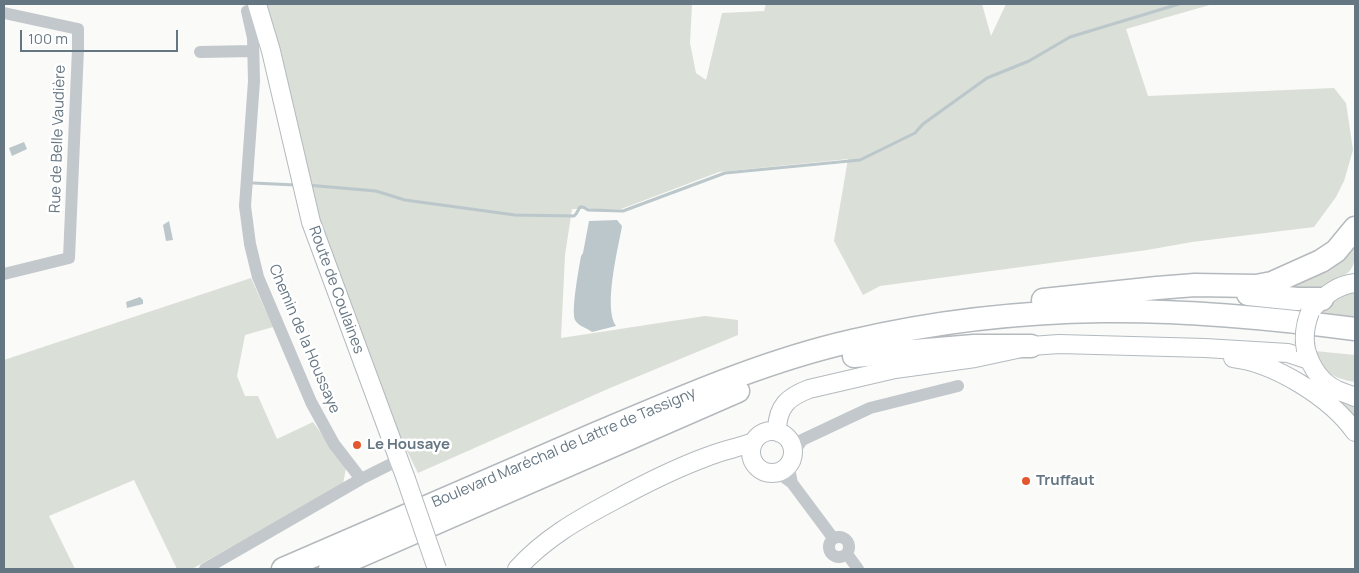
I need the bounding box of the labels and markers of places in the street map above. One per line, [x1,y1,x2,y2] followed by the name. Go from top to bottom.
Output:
[367,436,450,454] place label: Le Housaye
[351,439,363,451] marker: Le Housaye
[1036,472,1095,490] place label: Truffaut
[1020,475,1032,487] marker: Truffaut

